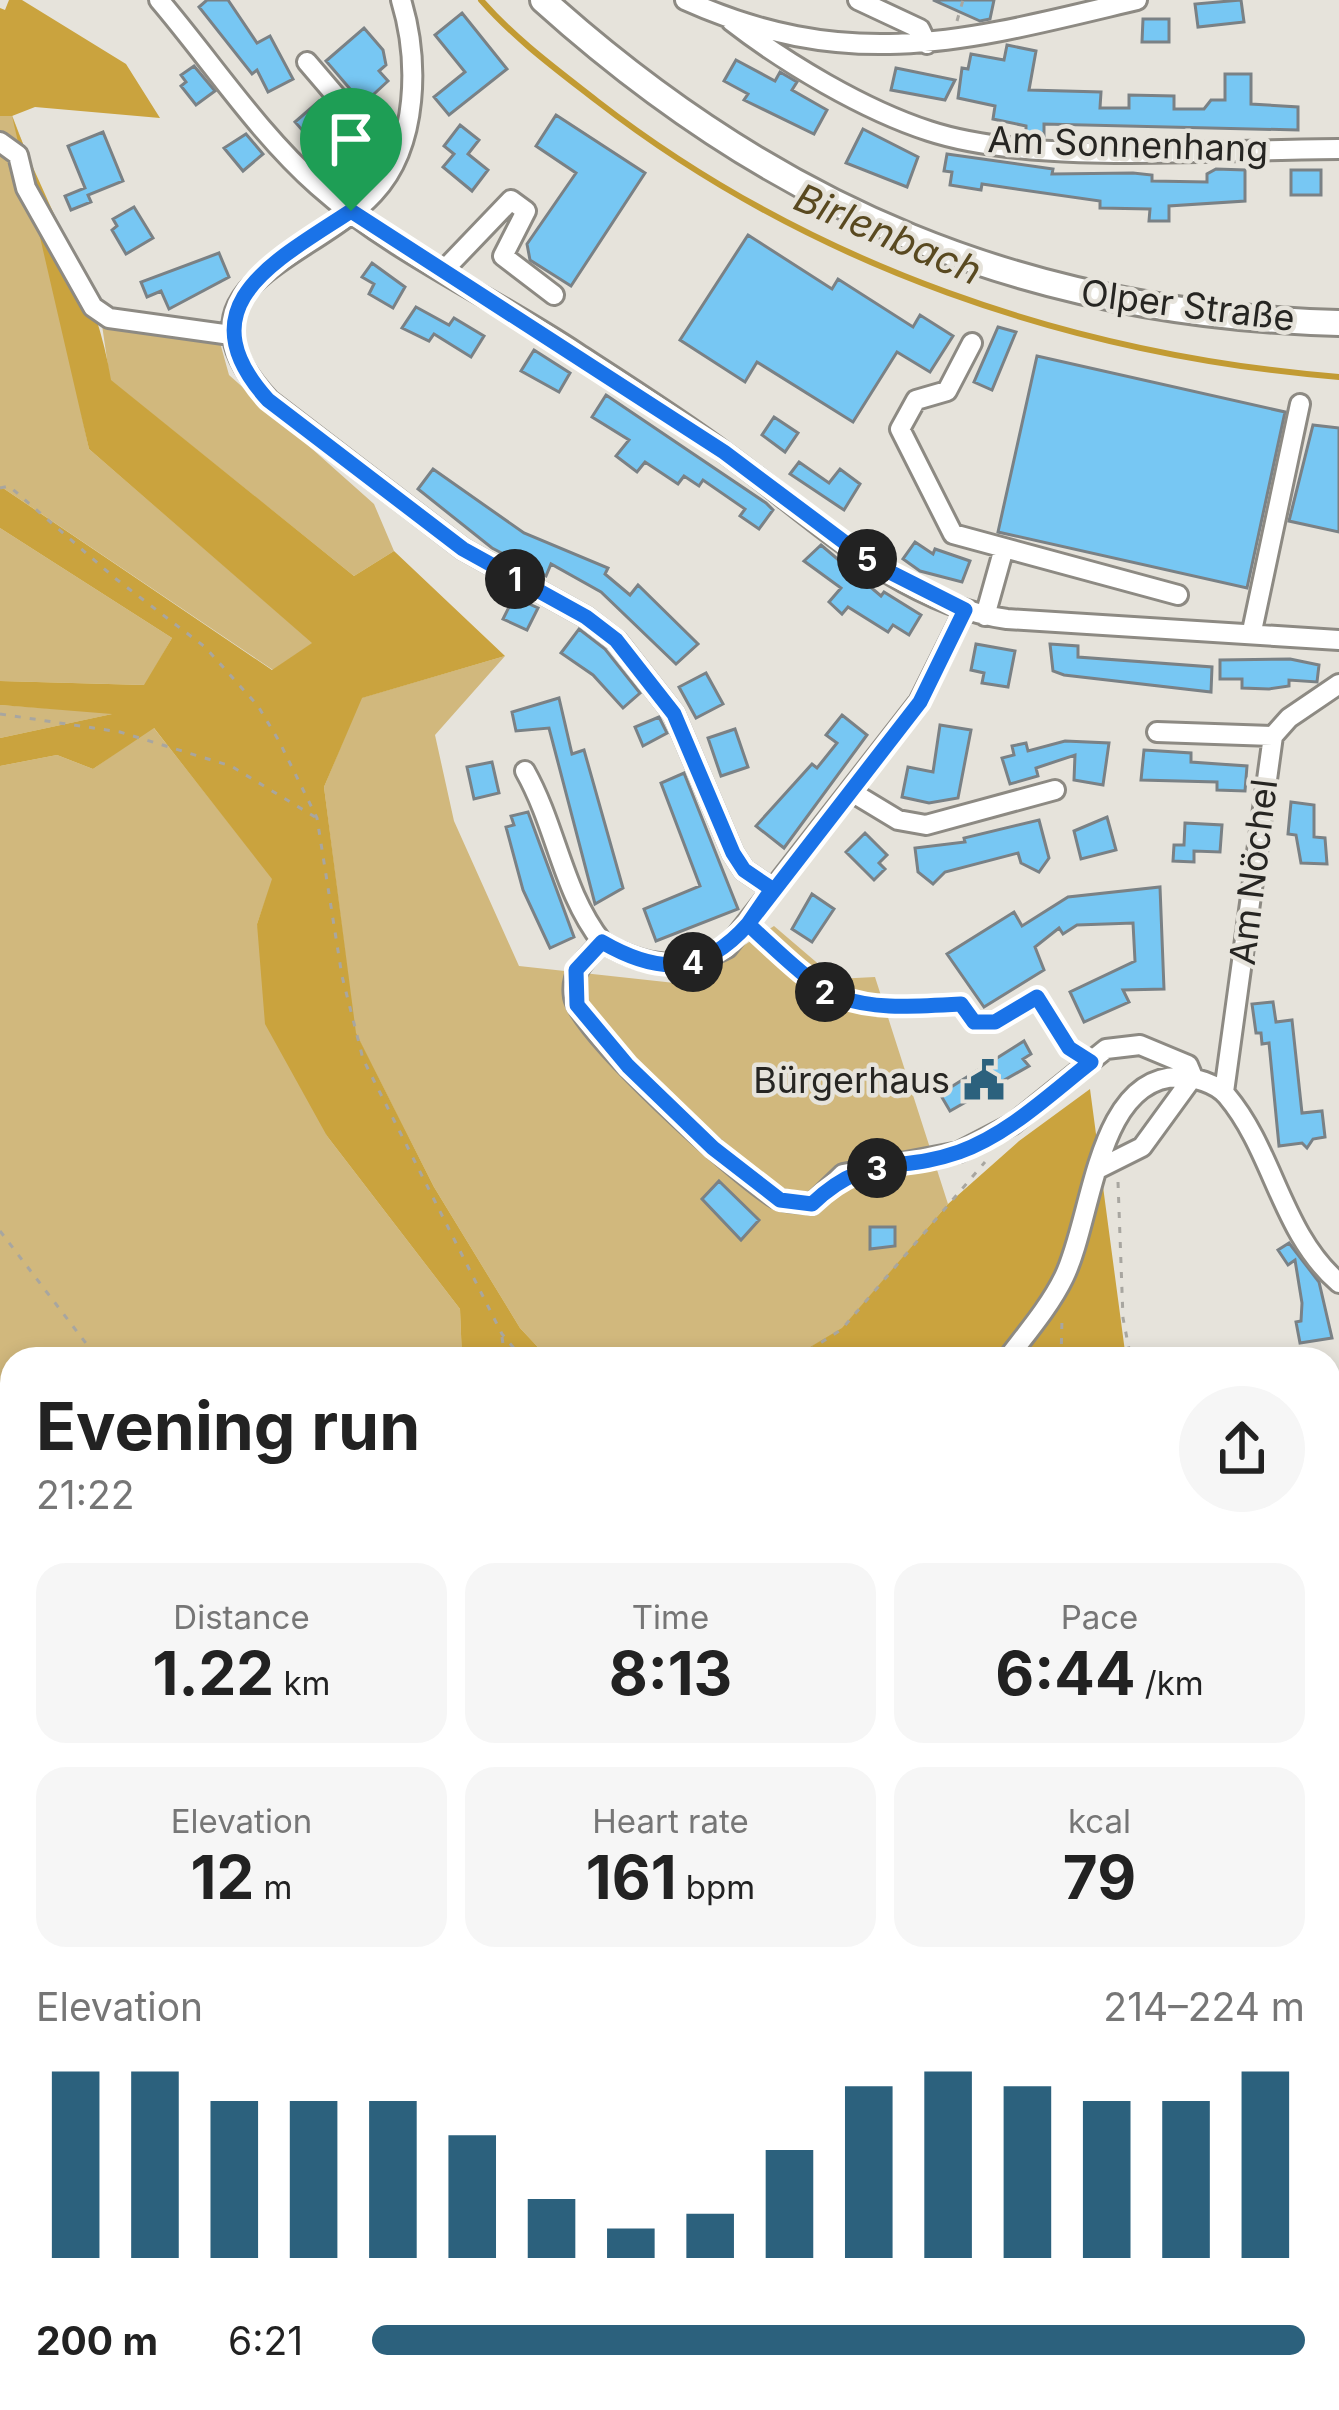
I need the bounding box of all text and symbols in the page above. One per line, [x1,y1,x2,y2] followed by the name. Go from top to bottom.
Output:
[300,88,402,211] pin
[318,106,384,172] icon: arrive
[987,117,1269,171] street label: Am Sonnenhang
[788,173,989,294] water label: Birlenbach
[1079,270,1297,340] street label: Olper Straße
[837,529,897,589] pin: 5
[856,539,878,579] text: 5
[485,549,545,609] pin: 1
[508,559,522,599] text: 1
[1220,777,1286,967] street label: Am Nöchel
[663,932,723,992] pin: 4
[682,942,704,982] text: 4
[795,962,855,1022] pin: 2
[815,972,835,1012] text: 2
[961,1057,1007,1103] public building icon: Bürgerhaus
[753,1058,950,1102] place label: Bürgerhaus
[847,1138,907,1198] pin: 3
[866,1148,888,1188] text: 3
[36,1386,420,1466] text: Evening run
[1179,1386,1305,1512] button: share
[36,1471,134,1518] text: 21:22
[173,1597,310,1637] text: Distance
[632,1597,709,1637] text: Time
[1061,1597,1138,1637] text: Pace
[153,1637,274,1709] text: 1.22
[609,1637,732,1709] text: 8:13
[995,1637,1135,1709] text: 6:44
[274,1663,330,1703] text: km
[1135,1663,1204,1703] text: /km
[171,1801,312,1841] text: Elevation
[592,1801,749,1841] text: Heart rate
[1068,1801,1131,1841] text: kcal
[191,1841,254,1913] text: 12
[586,1841,677,1913] text: 161
[1063,1841,1136,1913] text: 79
[254,1867,292,1907] text: m
[677,1867,755,1907] text: bpm
[36,1983,203,2030] text: Elevation
[1103,1983,1305,2030] text: 214–224 m
[36,2317,158,2364] text: 200 m
[228,2317,303,2364] text: 6:21

